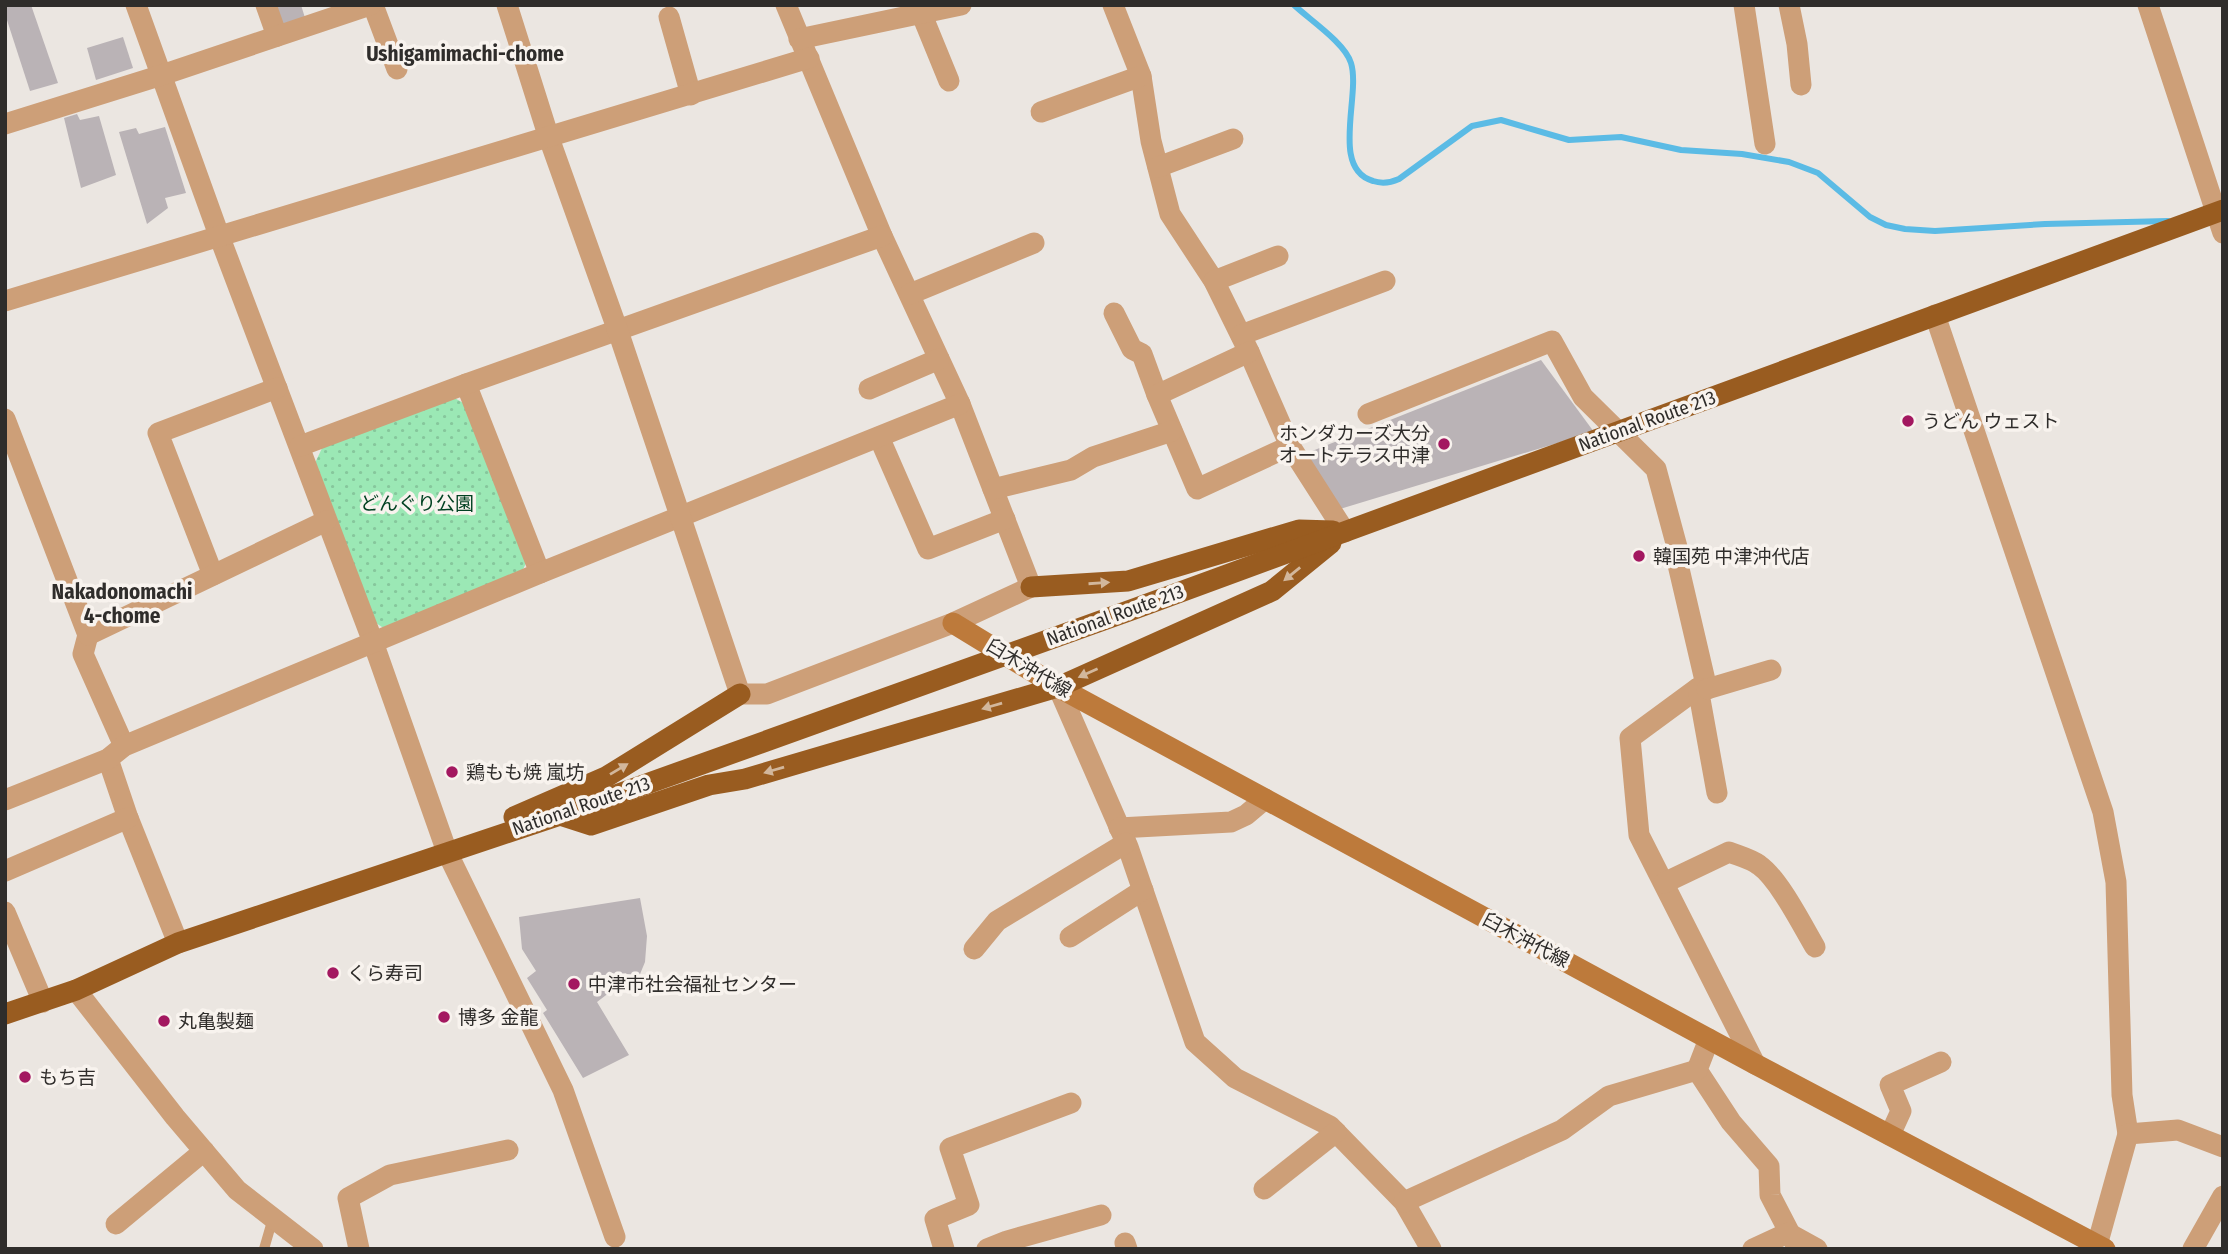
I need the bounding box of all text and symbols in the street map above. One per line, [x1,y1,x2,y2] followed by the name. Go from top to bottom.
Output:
[366,41,564,67] district label: Ushigamimachi-chome
[1575,386,1719,456] street label: National Route 213
[1922,410,2059,433] place label: うどん ウェスト
[1900,413,1916,429] marker: うどん ウェスト
[1278,422,1430,467] place label: ホンダカーズ大分 オートテラス中津
[1436,436,1452,452] marker: ホンダカーズ大分 オートテラス中津
[360,492,474,515] park label: どんぐり公園
[1653,545,1809,568] place label: 韓国苑 中津沖代店
[1631,548,1647,564] marker: 韓国苑 中津沖代店
[1284,567,1302,582] one-way arrow
[1089,578,1111,589] one-way arrow
[52,579,192,629] district label: Nakadonomachi 4-chome
[1043,580,1187,650] street label: National Route 213
[982,634,1076,702] street label: 臼木沖代線
[1078,667,1098,679] one-way arrow
[981,702,1002,712] one-way arrow
[466,761,584,784] place label: 鶏もも焼 嵐坊
[609,763,628,776] one-way arrow
[444,764,460,780] marker: 鶏もも焼 嵐坊
[763,766,784,776] one-way arrow
[509,772,653,840] street label: National Route 213
[1479,908,1573,972] street label: 臼木沖代線
[347,962,423,985] place label: くら寿司
[325,965,341,981] marker: くら寿司
[588,973,797,996] place label: 中津市社会福祉センター
[566,976,582,992] marker: 中津市社会福祉センター
[458,1006,538,1029] place label: 博多 金龍
[436,1009,452,1025] marker: 博多 金龍
[178,1010,254,1033] place label: 丸亀製麺
[156,1013,172,1029] marker: 丸亀製麺
[39,1066,96,1089] place label: もち吉
[17,1069,33,1085] marker: もち吉

